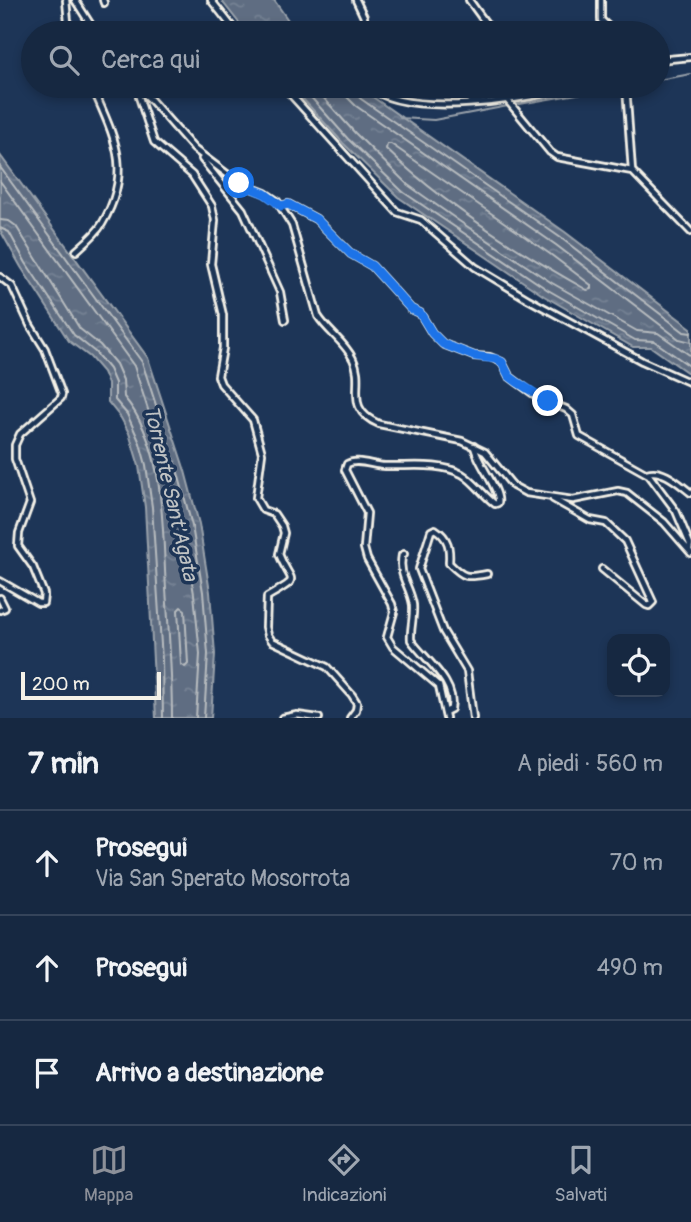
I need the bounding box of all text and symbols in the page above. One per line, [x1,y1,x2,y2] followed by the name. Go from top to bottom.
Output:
[21,21,670,98] search box
[45,41,83,79] icon: search
[101,44,200,76] text: Cerca qui
[223,167,254,198] route start
[532,385,563,416] route end
[137,403,204,584] water label: Torrente Sant'Agata
[607,634,670,697] map controls
[607,634,670,697] button: locate
[21,669,161,701] scale bar
[32,672,90,696] text: 200 m
[28,745,99,782] text: 7 min
[517,749,663,778] text: A piedi · 560 m
[95,832,187,864] text: Prosegui
[28,844,66,882] icon: ahead
[610,848,663,877] text: 70 m
[95,864,350,893] text: Via San Sperato Mosorrota
[28,949,66,987] icon: ahead
[95,952,187,984] text: Prosegui
[597,953,663,982] text: 490 m
[28,1054,66,1092] icon: arrive
[95,1057,323,1089] text: Arrivo a destinazione
[84,1141,133,1207] tab: Mappa
[302,1141,386,1207] tab: Indicazioni
[555,1141,607,1207] tab: Salvati

